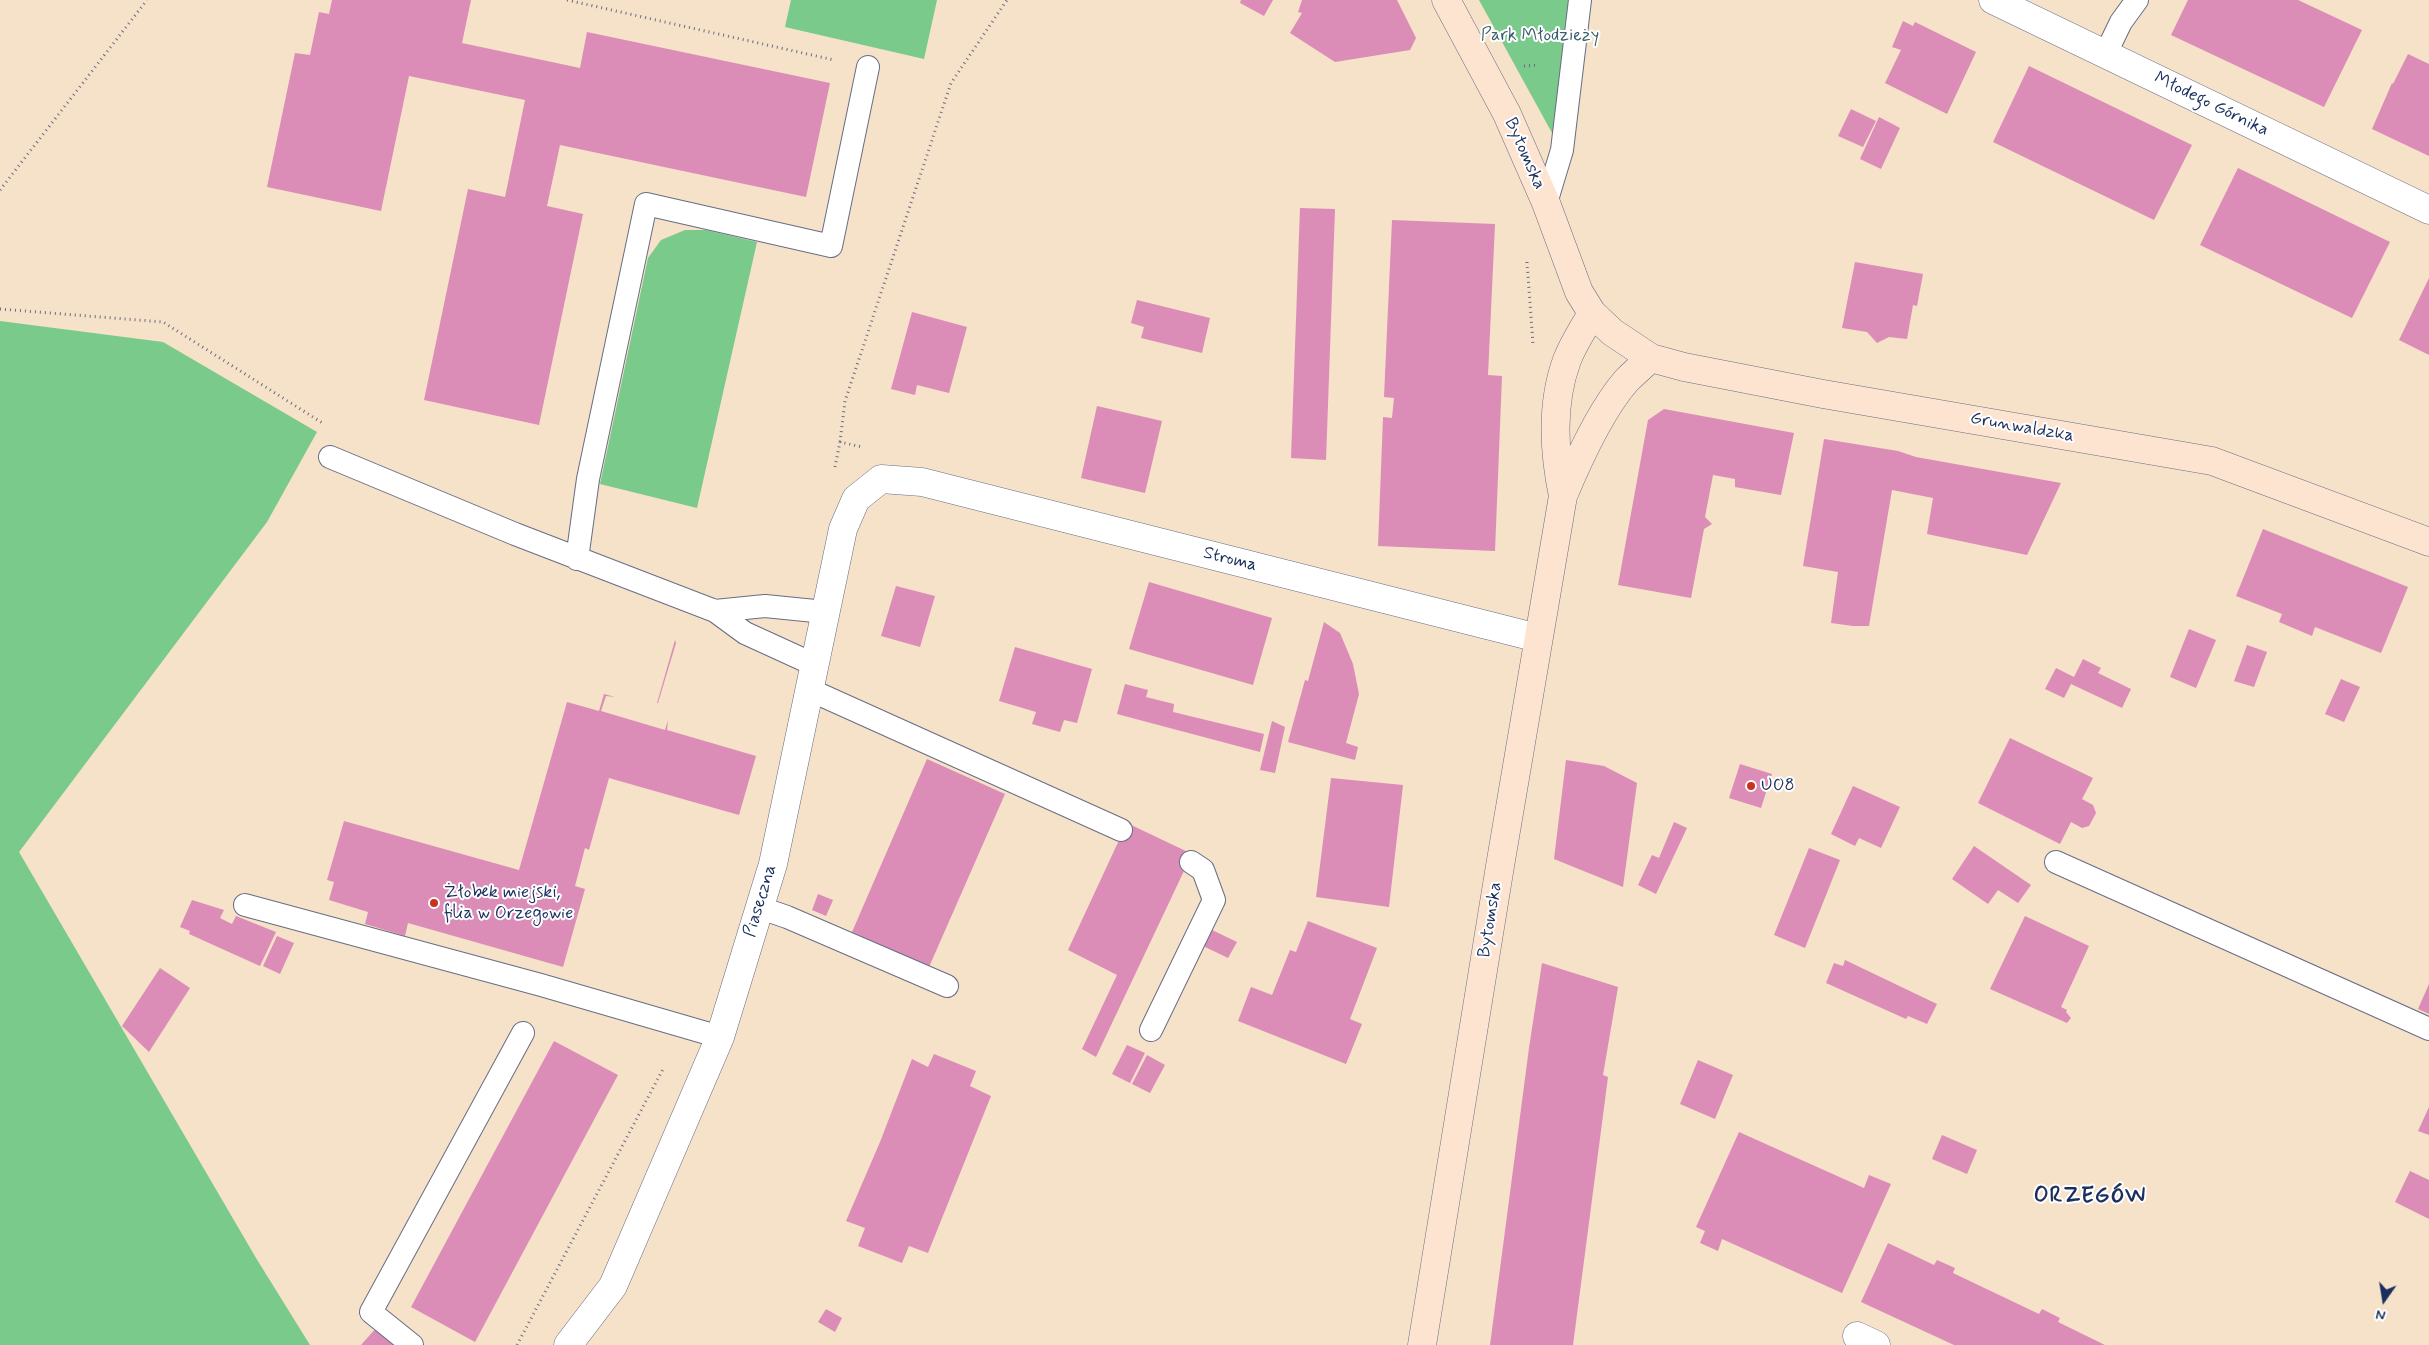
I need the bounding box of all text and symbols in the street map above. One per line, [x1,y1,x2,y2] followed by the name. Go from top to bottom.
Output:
[1481,25,1599,47] park label: Park Młodzieży
[2150,68,2272,142] street label: Młodego Górnika
[1499,115,1549,193] street label: Bytomska
[1968,408,2076,448] street label: Grunwaldzka
[1201,543,1259,577] street label: Stroma
[1761,775,1795,797] place label: UO8
[1745,780,1757,792] marker: UO8
[740,862,782,940] street label: Piaseczna
[1474,881,1508,959] street label: Bytomska
[444,882,573,924] place label: Żłobek miejski, filia w Orzegowie
[428,897,440,909] marker: Żłobek miejski, filia w Orzegowie
[2033,1184,2147,1210] district label: ORZEGÓW
[2359,1275,2409,1325] north arrow
[2374,1305,2387,1324] text: N

